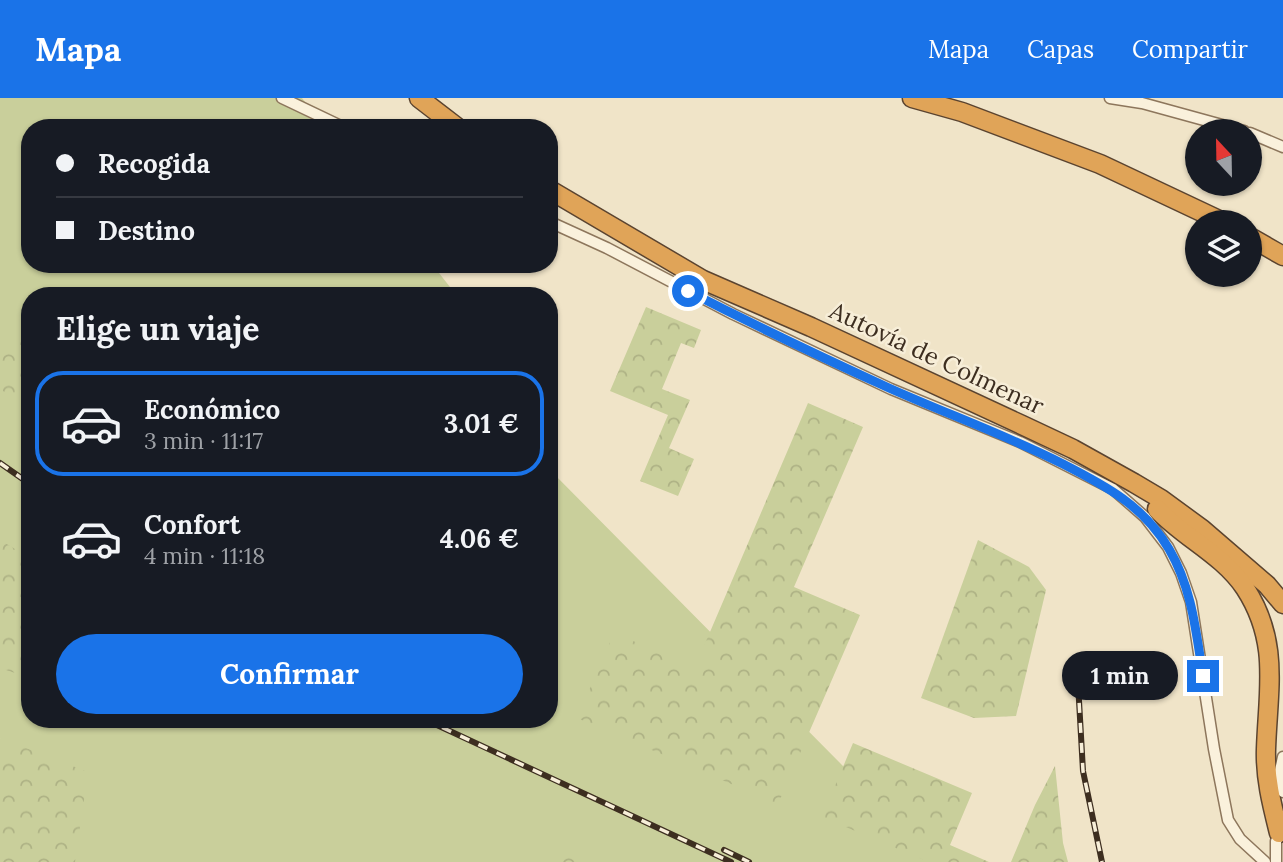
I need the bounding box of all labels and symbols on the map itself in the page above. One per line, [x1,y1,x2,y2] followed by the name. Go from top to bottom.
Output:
[1185,119,1262,196] north arrow
[672,275,704,307] route start
[824,294,1050,422] street label: Autovía de Colmenar
[1063,652,1178,700] callout: 1 min
[1187,660,1219,692] route end

